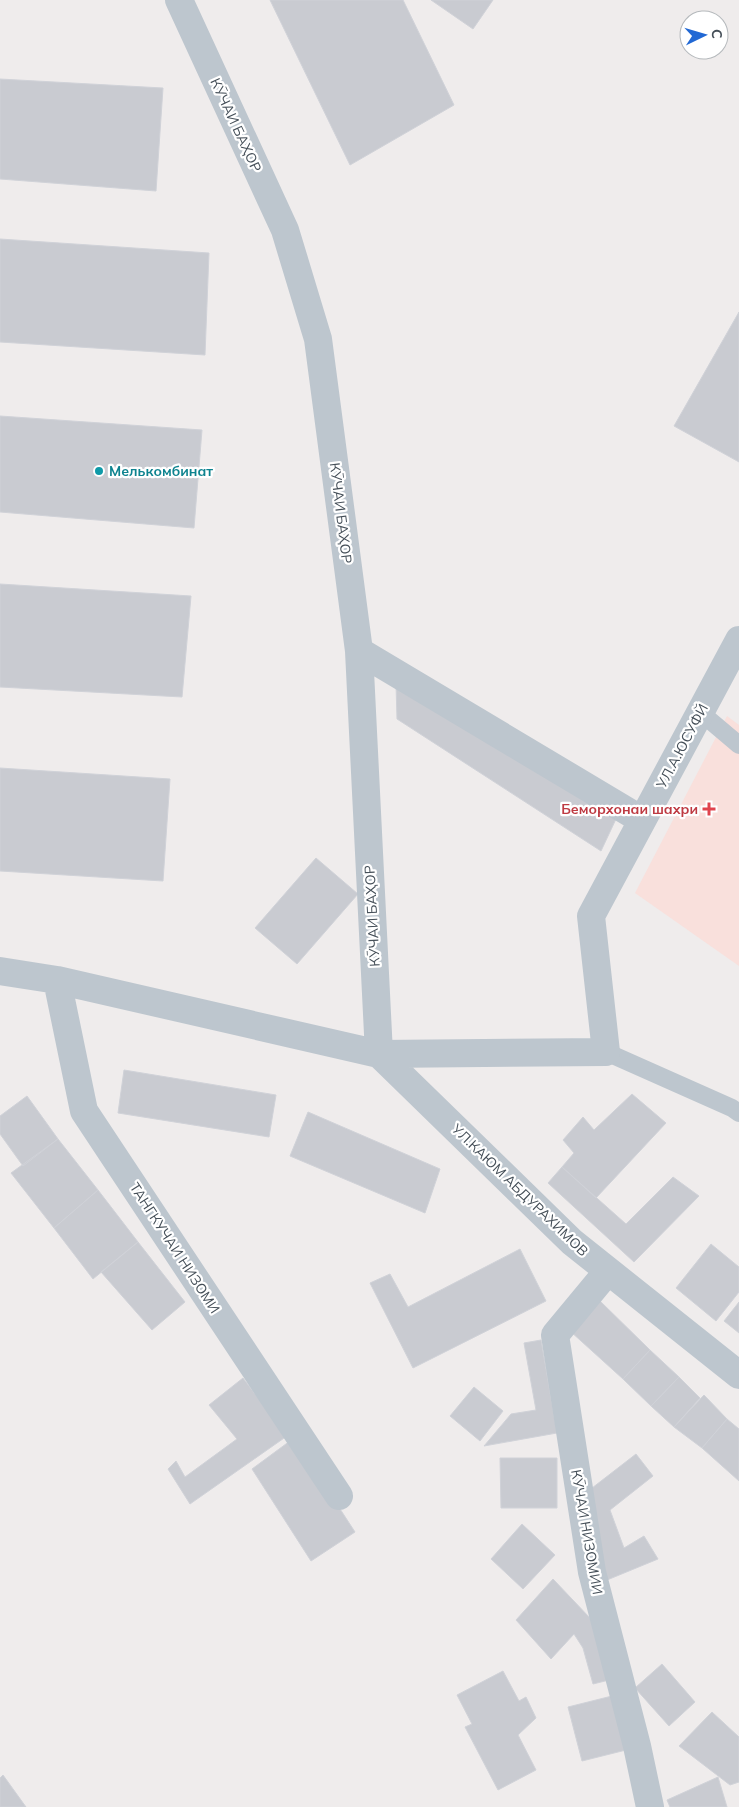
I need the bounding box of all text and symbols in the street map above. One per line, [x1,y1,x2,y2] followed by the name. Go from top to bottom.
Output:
[679,10,729,60] north arrow
[708,28,726,39] text: С
[206,75,266,175] street label: КӮЧАИ БАҲОР
[326,461,356,565] street label: КӮЧАИ БАҲОР
[109,462,213,480] place label: Мелькомбинат
[93,465,105,477] marker: Мелькомбинат
[652,701,712,792] street label: УЛ.А.ЮСУФЙ
[561,800,698,818] place label: Беморхонаи шахри
[702,802,716,816] marker: Беморхонаи шахри
[360,865,384,967] street label: КӮЧАИ БАҲОР
[447,1119,592,1260] street label: УЛ.КАЮМ АБДУРАХИМОВ
[126,1179,224,1317] street label: ТАНГКУЧАИ НИЗОМИ
[567,1468,607,1596] street label: КӮЧАИ НИЗОМИИ

